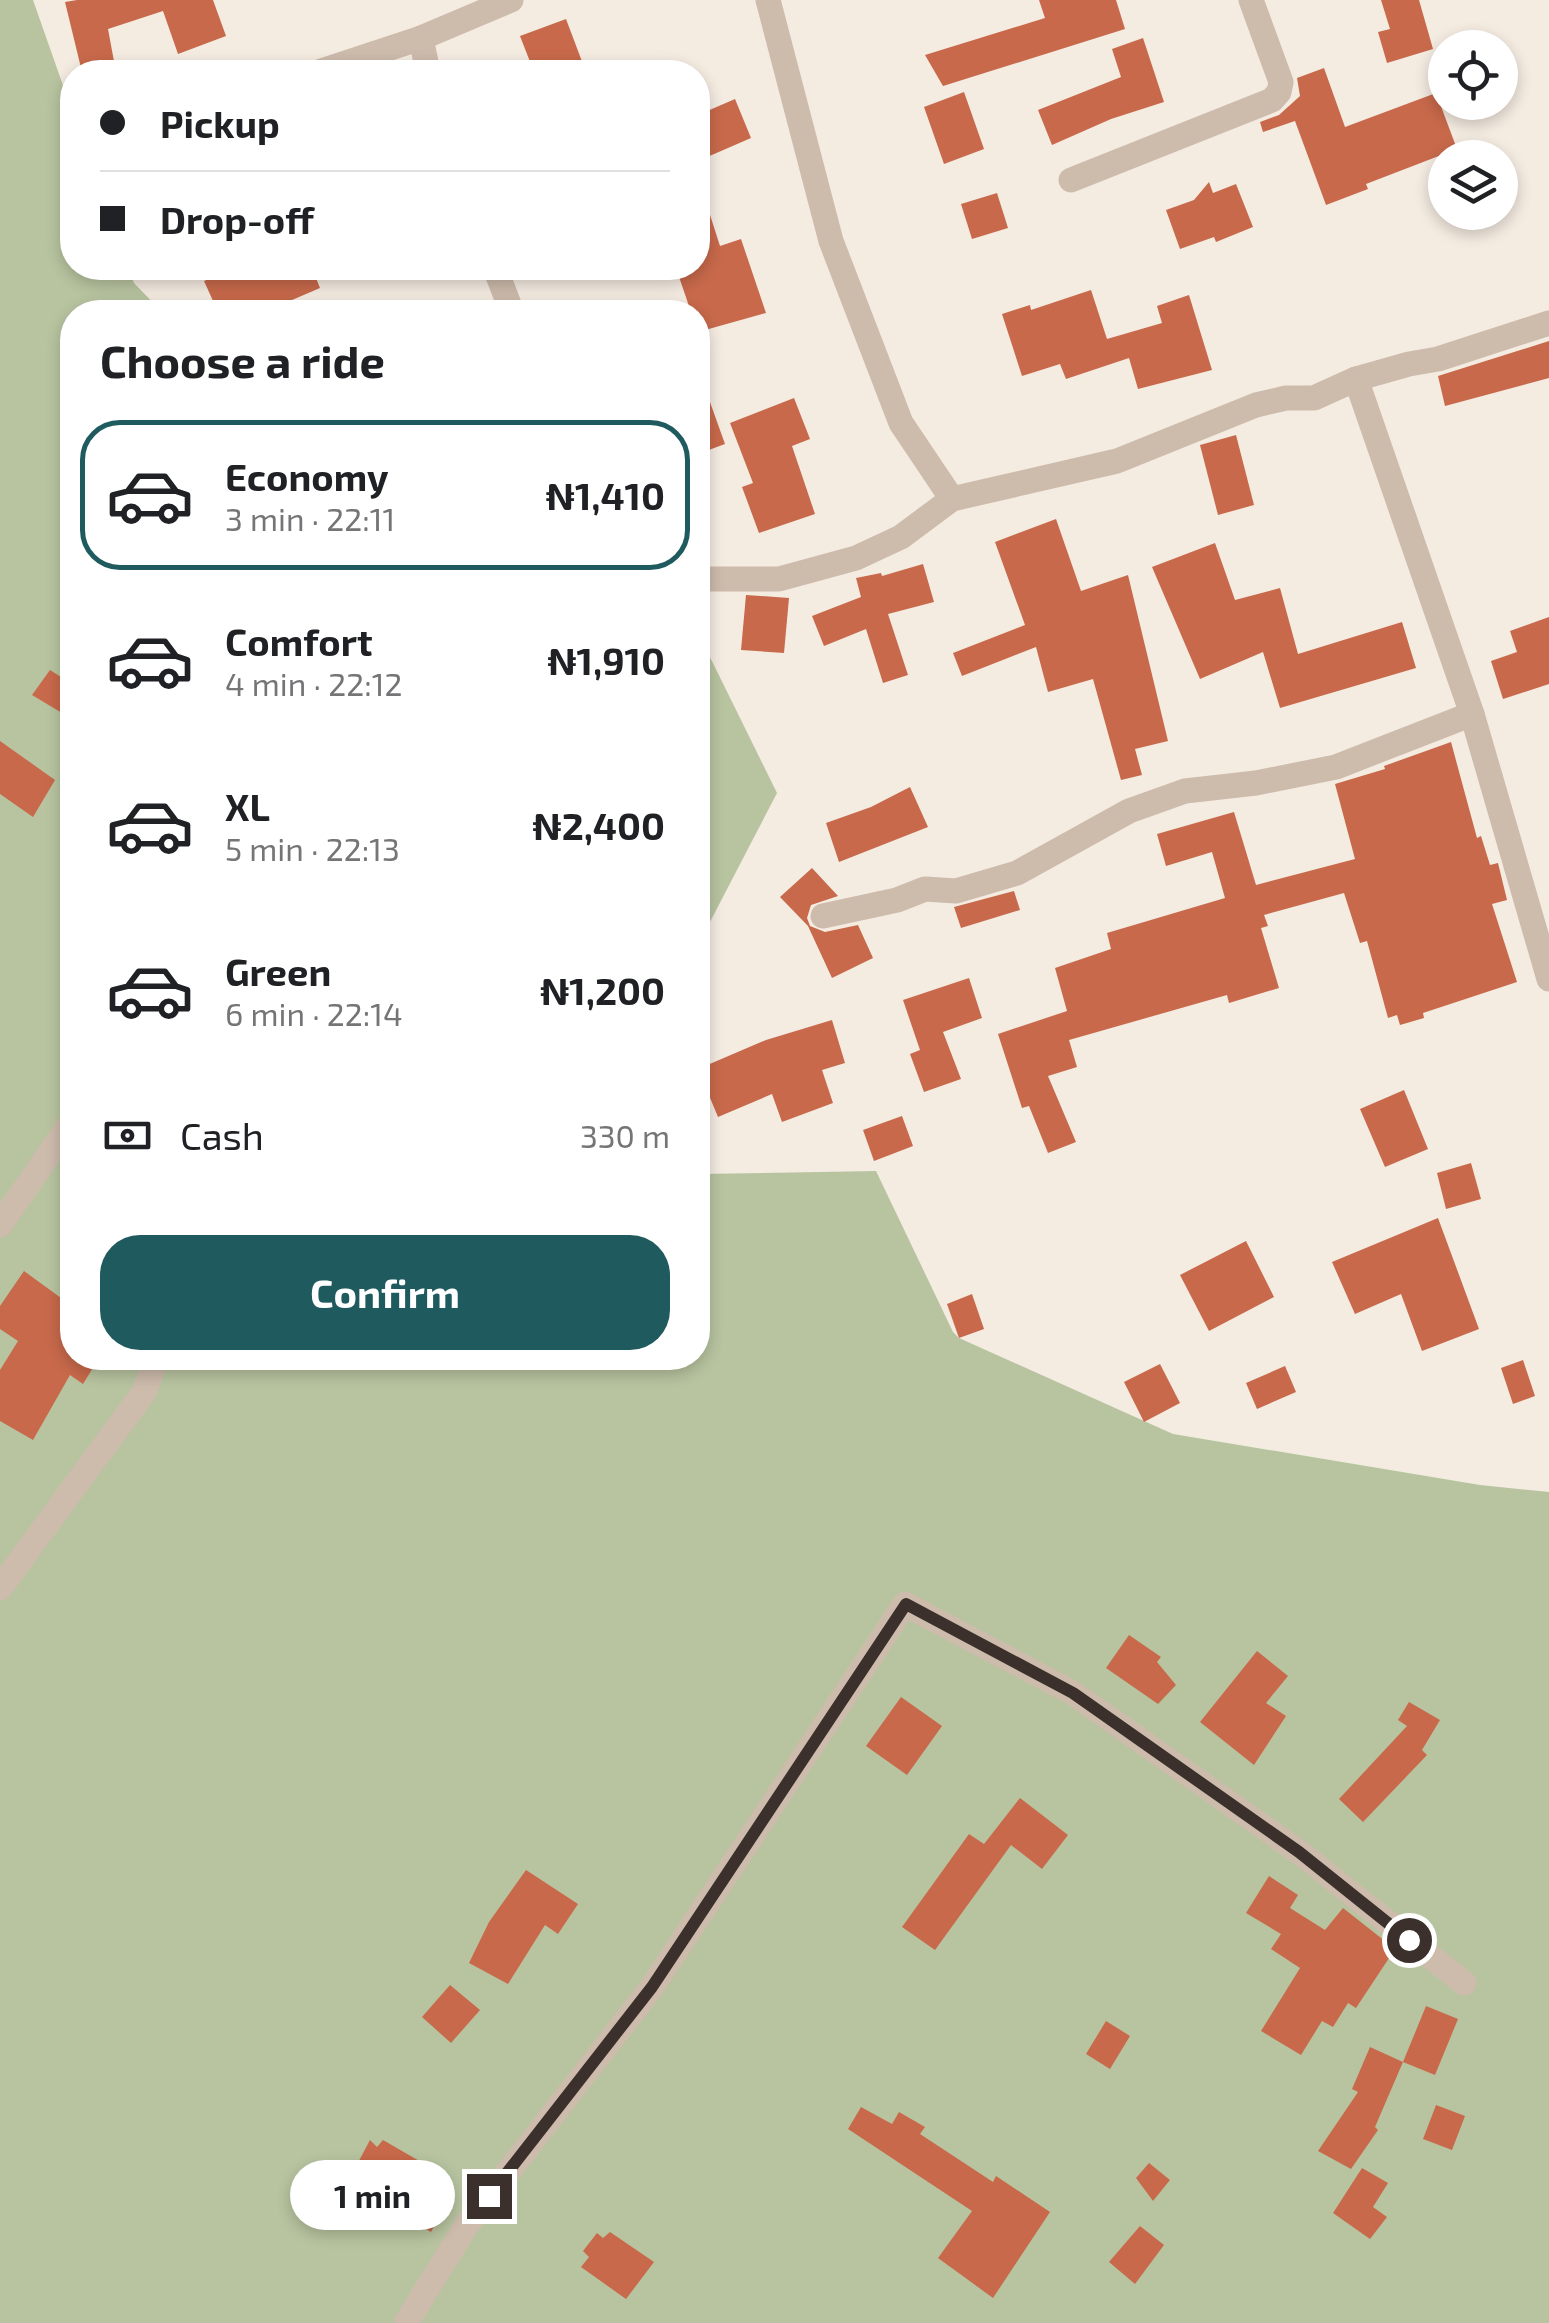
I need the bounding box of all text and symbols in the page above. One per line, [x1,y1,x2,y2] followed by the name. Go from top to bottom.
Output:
[1428,30,1518,230] map controls
[1428,30,1518,120] button: locate
[160,100,280,146] text: Pickup
[1428,140,1518,230] button: layers
[160,196,314,242] text: Drop-off
[100,333,385,387] text: Choose a ride
[105,450,195,540] icon: car
[225,453,389,499] text: Economy
[546,472,665,518] text: ₦1,410
[225,499,395,537] text: 3 min · 22:11
[105,615,195,705] icon: car
[225,618,373,664] text: Comfort
[547,637,665,683] text: ₦1,910
[225,664,402,702] text: 4 min · 22:12
[105,780,195,870] icon: car
[225,783,270,829] text: XL
[532,802,665,848] text: ₦2,400
[225,829,400,867] text: 5 min · 22:13
[105,945,195,1035] icon: car
[225,948,331,994] text: Green
[540,967,665,1013] text: ₦1,200
[225,994,403,1032] text: 6 min · 22:14
[100,1108,155,1163] icon: cash
[180,1112,264,1158] text: Cash
[580,1116,670,1154] text: 330 m
[100,1235,670,1350] button: Confirm
[1387,1918,1432,1963] route start
[289,2161,454,2231] callout: 1 min
[467,2174,512,2219] route end
[334,2176,411,2214] text: 1 min

